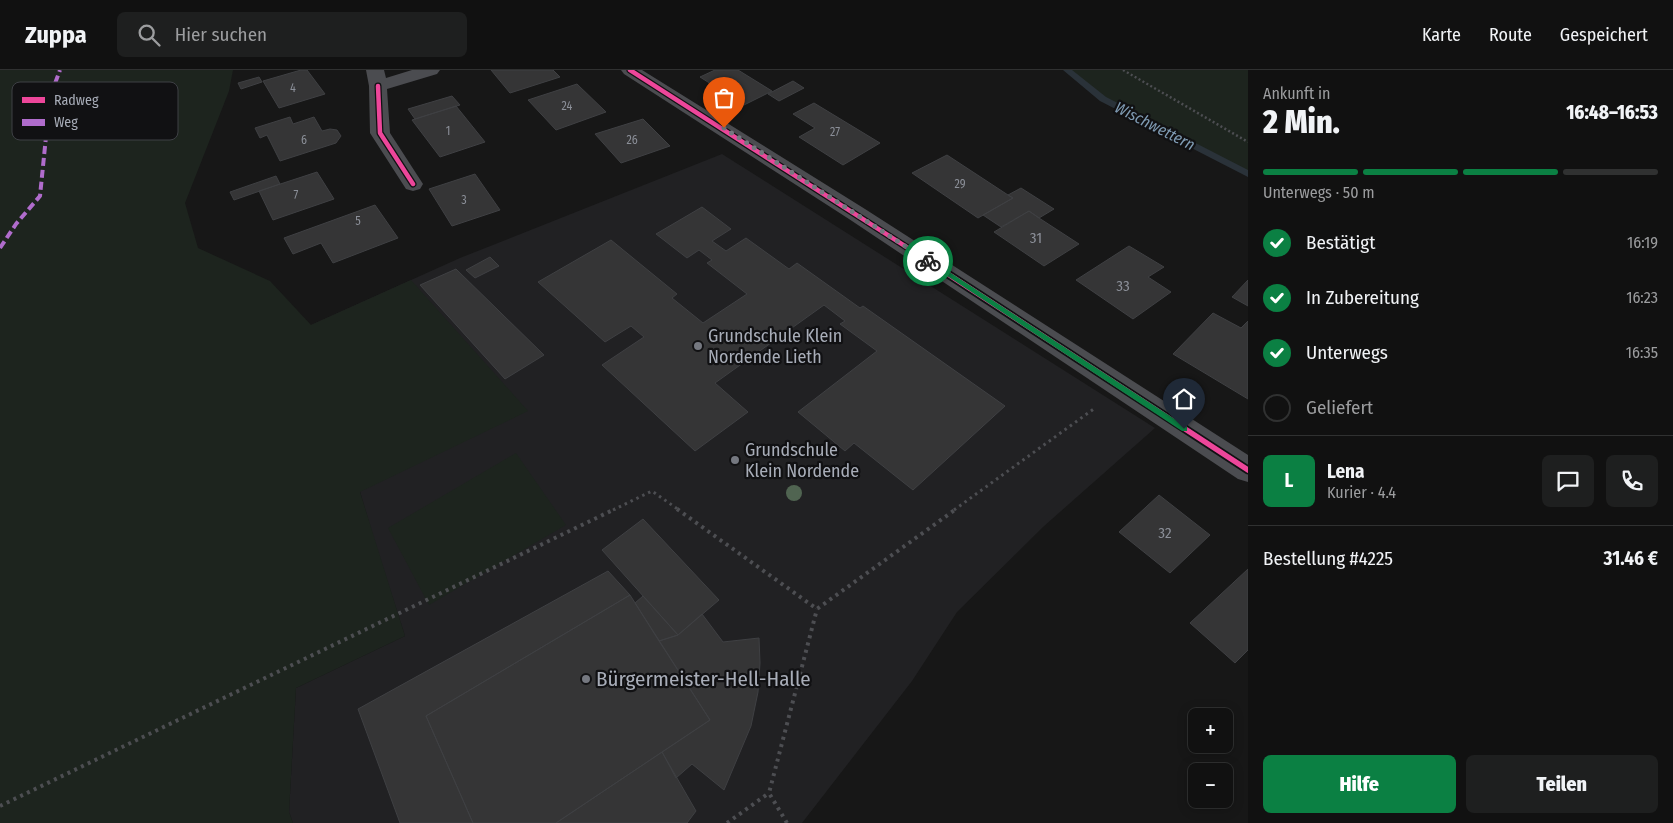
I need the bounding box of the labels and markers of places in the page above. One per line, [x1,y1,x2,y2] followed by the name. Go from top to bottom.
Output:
[703,77,745,128] pin
[708,325,842,368] place label: Grundschule Klein Nordende Lieth
[692,340,704,352] marker: Grundschule Klein Nordende Lieth
[1163,378,1205,429] pin
[745,439,859,482] place label: Grundschule Klein Nordende
[729,454,741,466] marker: Grundschule Klein Nordende
[596,666,811,692] place label: Bürgermeister-Hell-Halle
[580,673,592,685] marker: Bürgermeister-Hell-Halle

